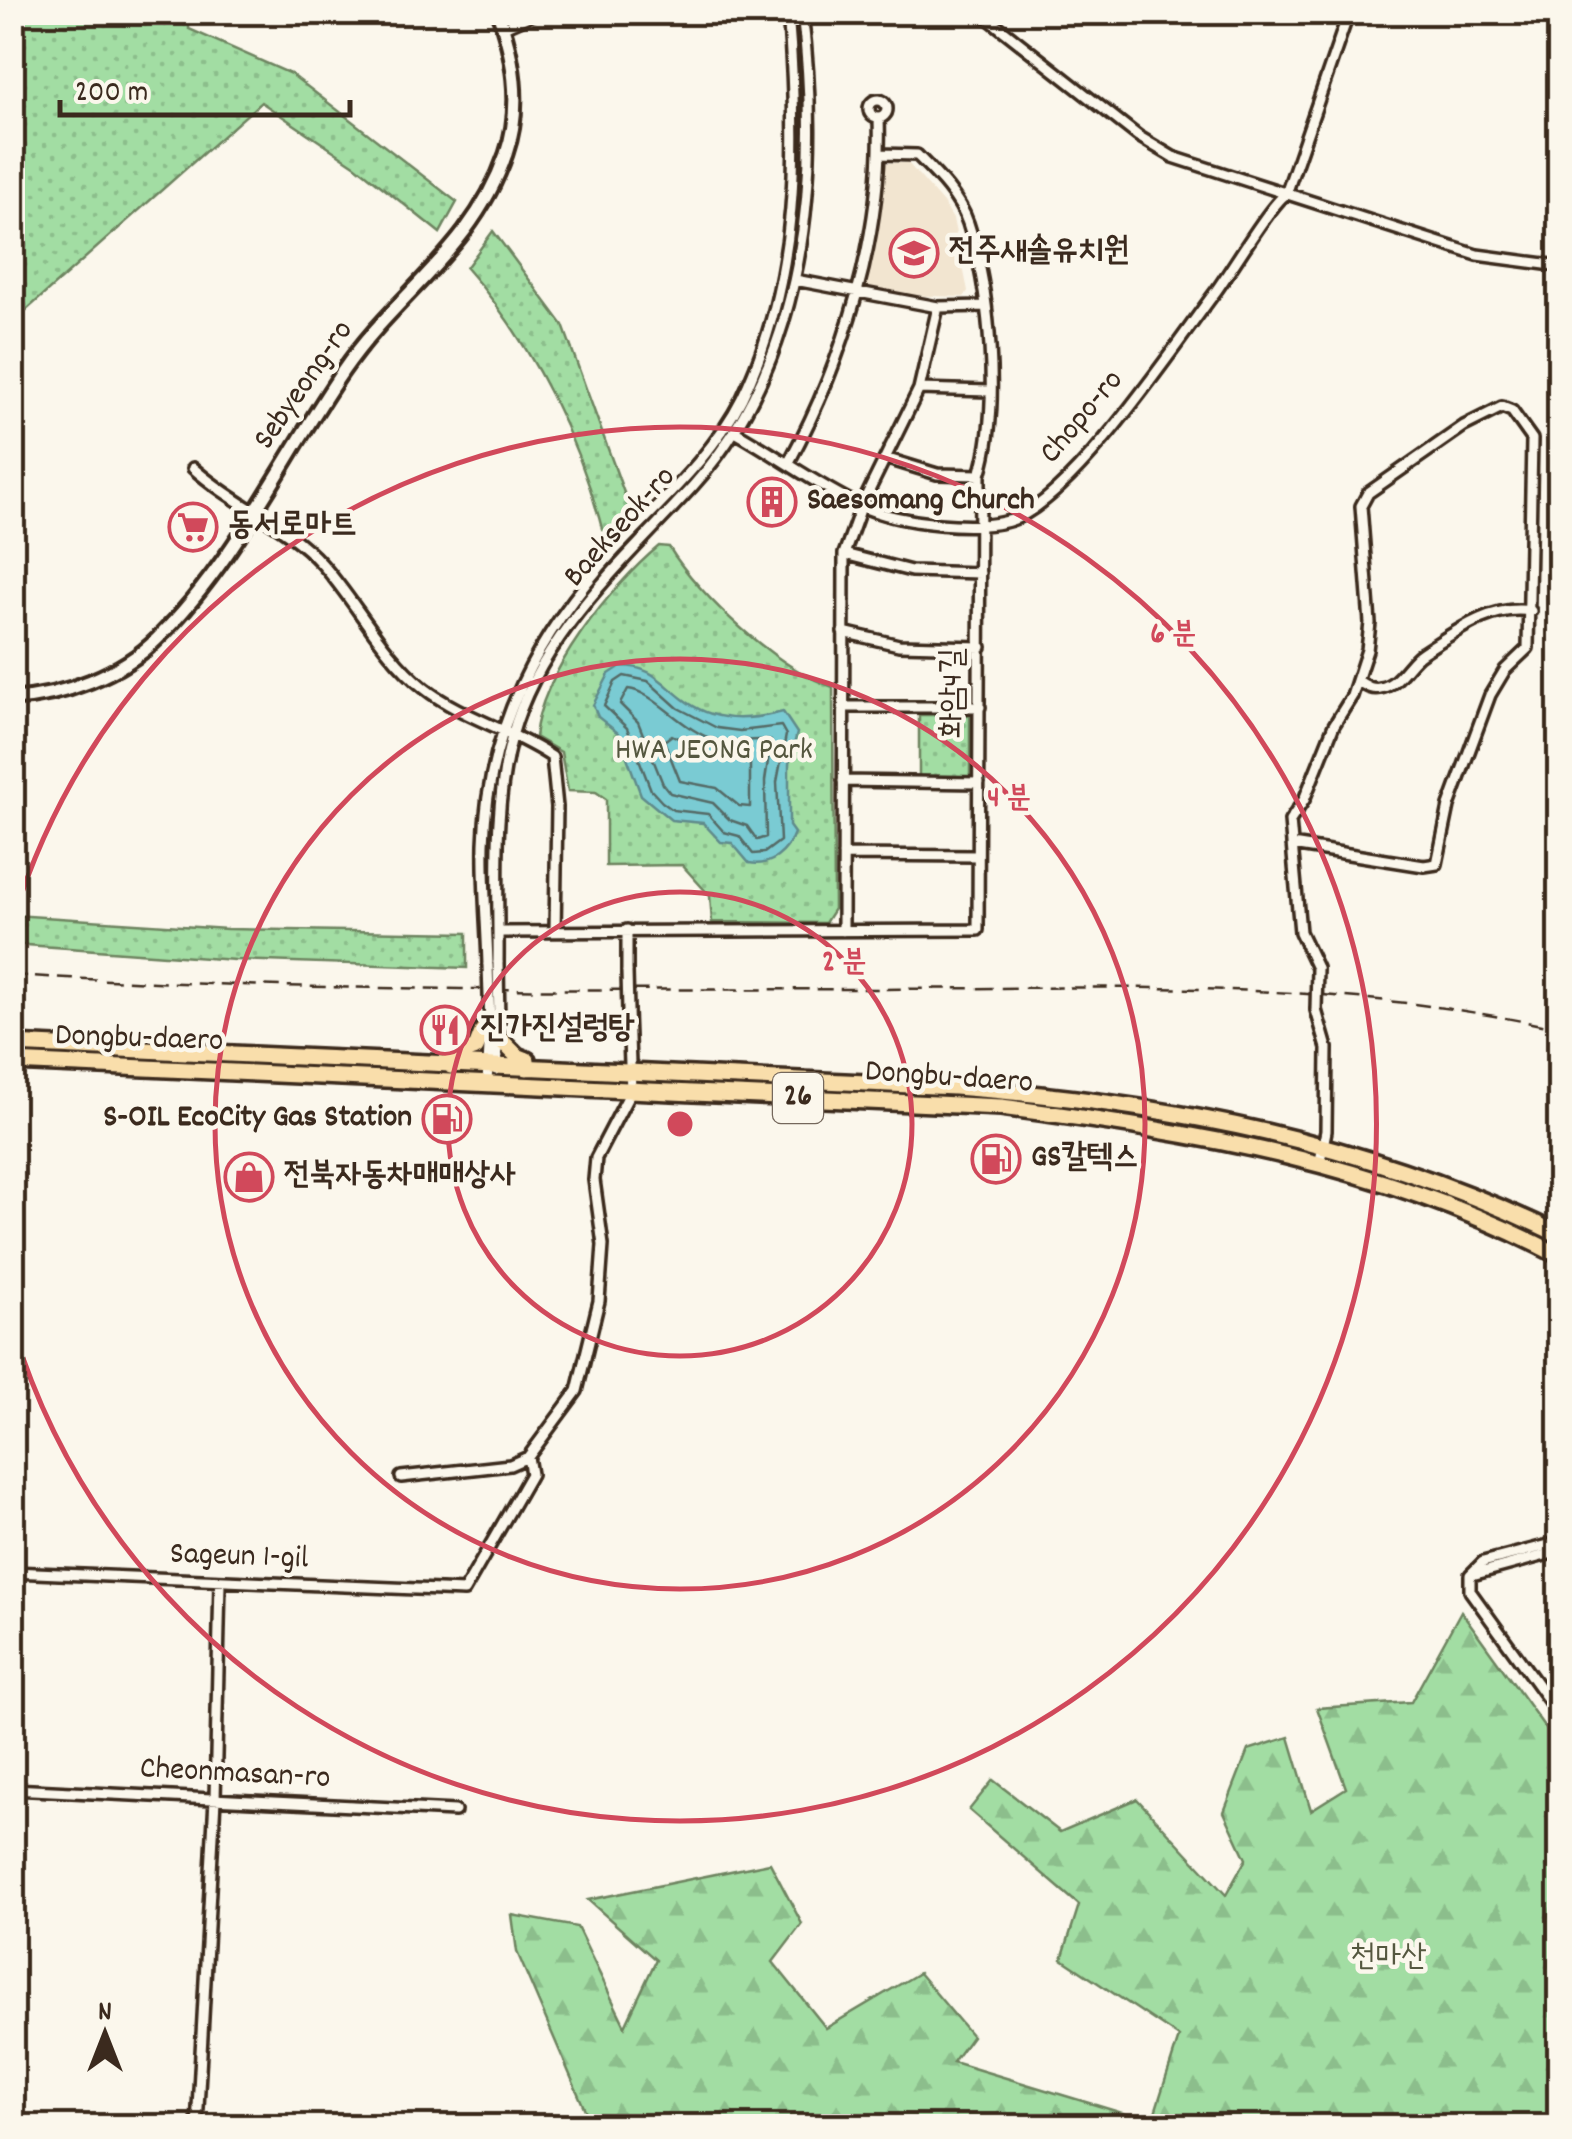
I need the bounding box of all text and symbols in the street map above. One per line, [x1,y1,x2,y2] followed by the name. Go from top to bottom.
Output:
[60,55,350,117] scale bar
[75,73,148,116] text: 200 m
[888,227,940,279] school or university icon: 전주새솔유치원
[949,230,1129,276] place label: 전주새솔유치원
[243,312,367,460] street label: Sebyeong-ro
[1030,361,1136,475] street label: Chopo-ro
[554,457,688,599] street label: Baekseok-ro
[746,476,798,528] building icon: Saesomang Church
[807,479,1035,525] place label: Saesomang Church
[167,501,219,553] supermarket icon: 동서로마트
[228,504,357,550] place label: 동서로마트
[1150,615,1196,658] text: 6 분
[932,648,978,738] street label: 화암4길
[615,729,813,775] park label: HWA JEONG Park
[987,779,1031,822] text: 4 분
[822,943,866,986] text: 2 분
[419,1004,471,1056] restaurant icon: 진가진설렁탕
[480,1007,635,1053] place label: 진가진설렁탕
[54,1014,224,1066] street label: Dongbu-daero
[863,1050,1035,1108] street label: Dongbu-daero
[773,1073,823,1123] road number: 26
[421,1093,473,1145] fuel station icon: S-OIL EcoCity Gas Station
[103,1096,412,1142] place label: S-OIL EcoCity Gas Station
[662,1106,698,1142] centre of rings
[970,1133,1022,1185] fuel station icon: GS칼텍스
[1031,1136,1139,1182] place label: GS칼텍스
[223,1151,275,1203] shop icon: 전북자동차매매상사
[284,1154,516,1200] place label: 전북자동차매매상사
[169,1533,309,1583] street label: Sageun 1-gil
[138,1747,332,1803] street label: Cheonmasan-ro
[1349,1936,1427,1982] park label: 천마산
[55,1984,155,2084] north arrow
[98,1994,112,2034] text: N

